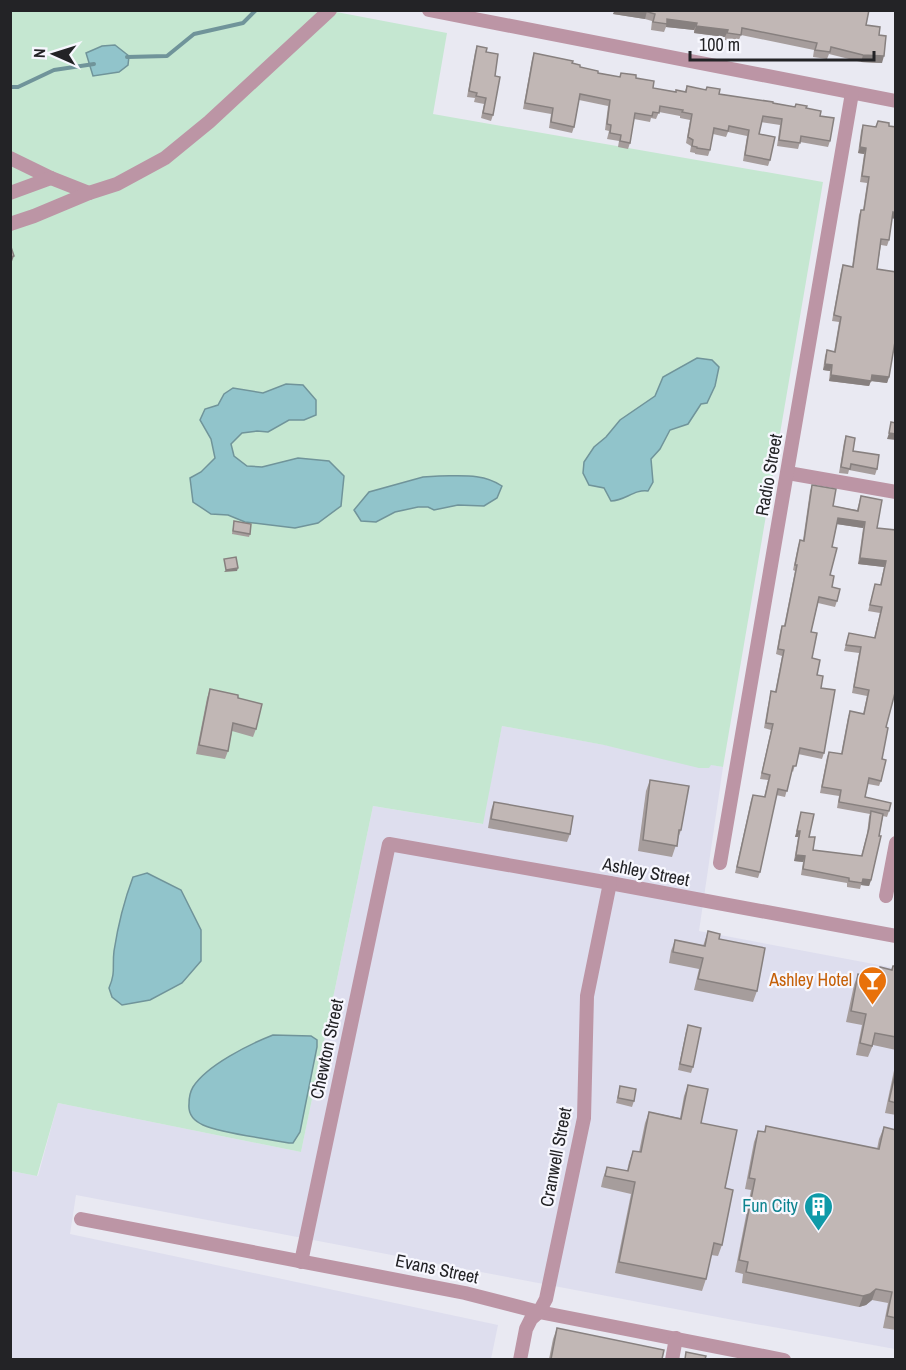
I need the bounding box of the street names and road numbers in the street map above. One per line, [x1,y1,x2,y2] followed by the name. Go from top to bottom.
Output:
[749,432,788,518] street label: Radio Street
[600,851,692,892] street label: Ashley Street
[304,997,349,1101] street label: Chewton Street
[534,1105,577,1209] street label: Cranwell Street
[393,1247,481,1290] street label: Evans Street

